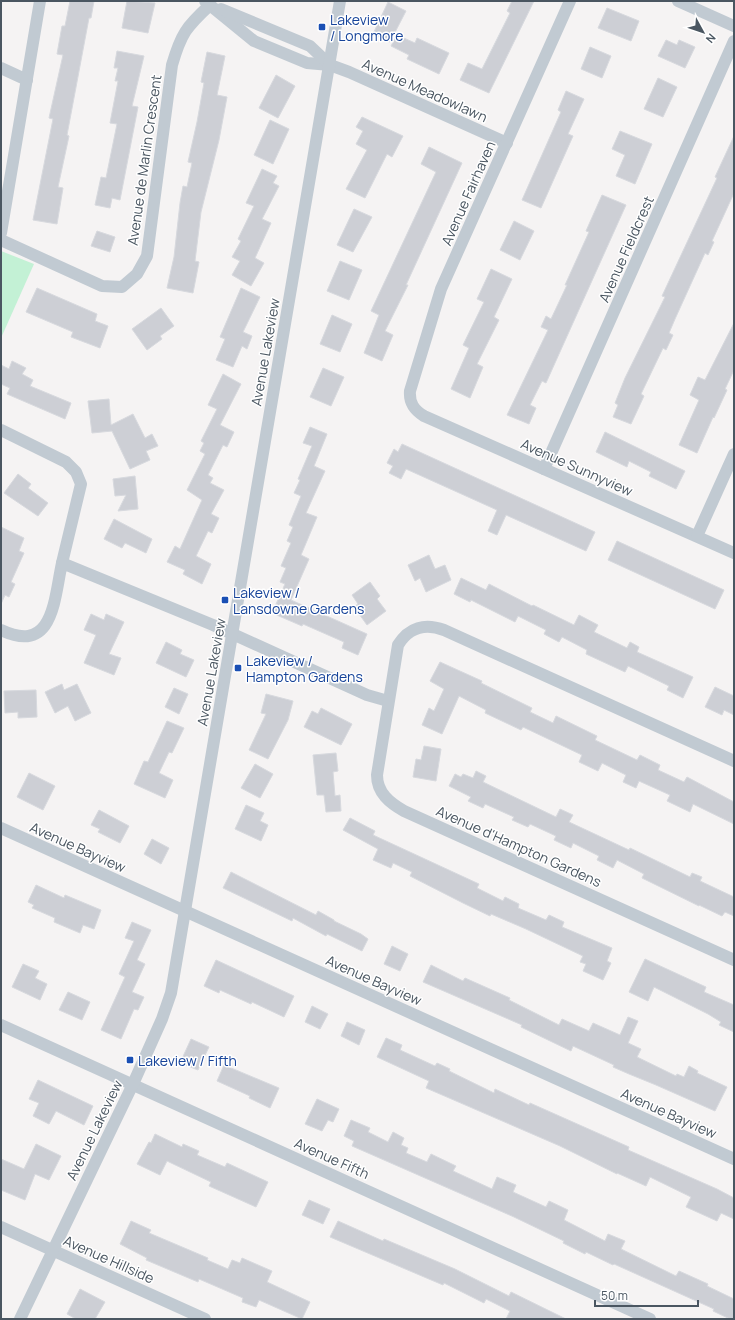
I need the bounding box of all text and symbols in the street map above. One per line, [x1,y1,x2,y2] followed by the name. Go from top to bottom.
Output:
[330,10,403,45] place label: Lakeview / Longmore
[683,12,723,52] north arrow
[317,22,327,32] marker: Lakeview / Longmore
[703,31,719,47] text: N
[359,54,491,126] street label: Avenue Meadowlawn
[123,73,165,247] street label: Avenue de Marlin Crescent
[436,138,500,248] street label: Avenue Fairhaven
[594,192,658,305] street label: Avenue Fieldcrest
[246,296,284,408] street label: Avenue Lakeview
[518,434,636,500] street label: Avenue Sunnyview
[233,583,364,618] place label: Lakeview / Lansdowne Gardens
[220,595,230,605] marker: Lakeview / Lansdowne Gardens
[192,616,230,728] street label: Avenue Lakeview
[246,651,363,686] place label: Lakeview / Hampton Gardens
[233,663,243,673] marker: Lakeview / Hampton Gardens
[433,801,605,891] street label: Avenue d'Hampton Gardens
[27,817,129,877] street label: Avenue Bayview
[323,950,425,1010] street label: Avenue Bayview
[138,1051,237,1070] place label: Lakeview / Fifth
[125,1055,135,1065] marker: Lakeview / Fifth
[61,1076,127,1183] street label: Avenue Lakeview
[618,1083,720,1143] street label: Avenue Bayview
[292,1133,372,1183] street label: Avenue Fifth
[61,1231,157,1287] street label: Avenue Hillside
[595,1282,698,1308] scale bar
[601,1287,628,1304] text: 50 m

